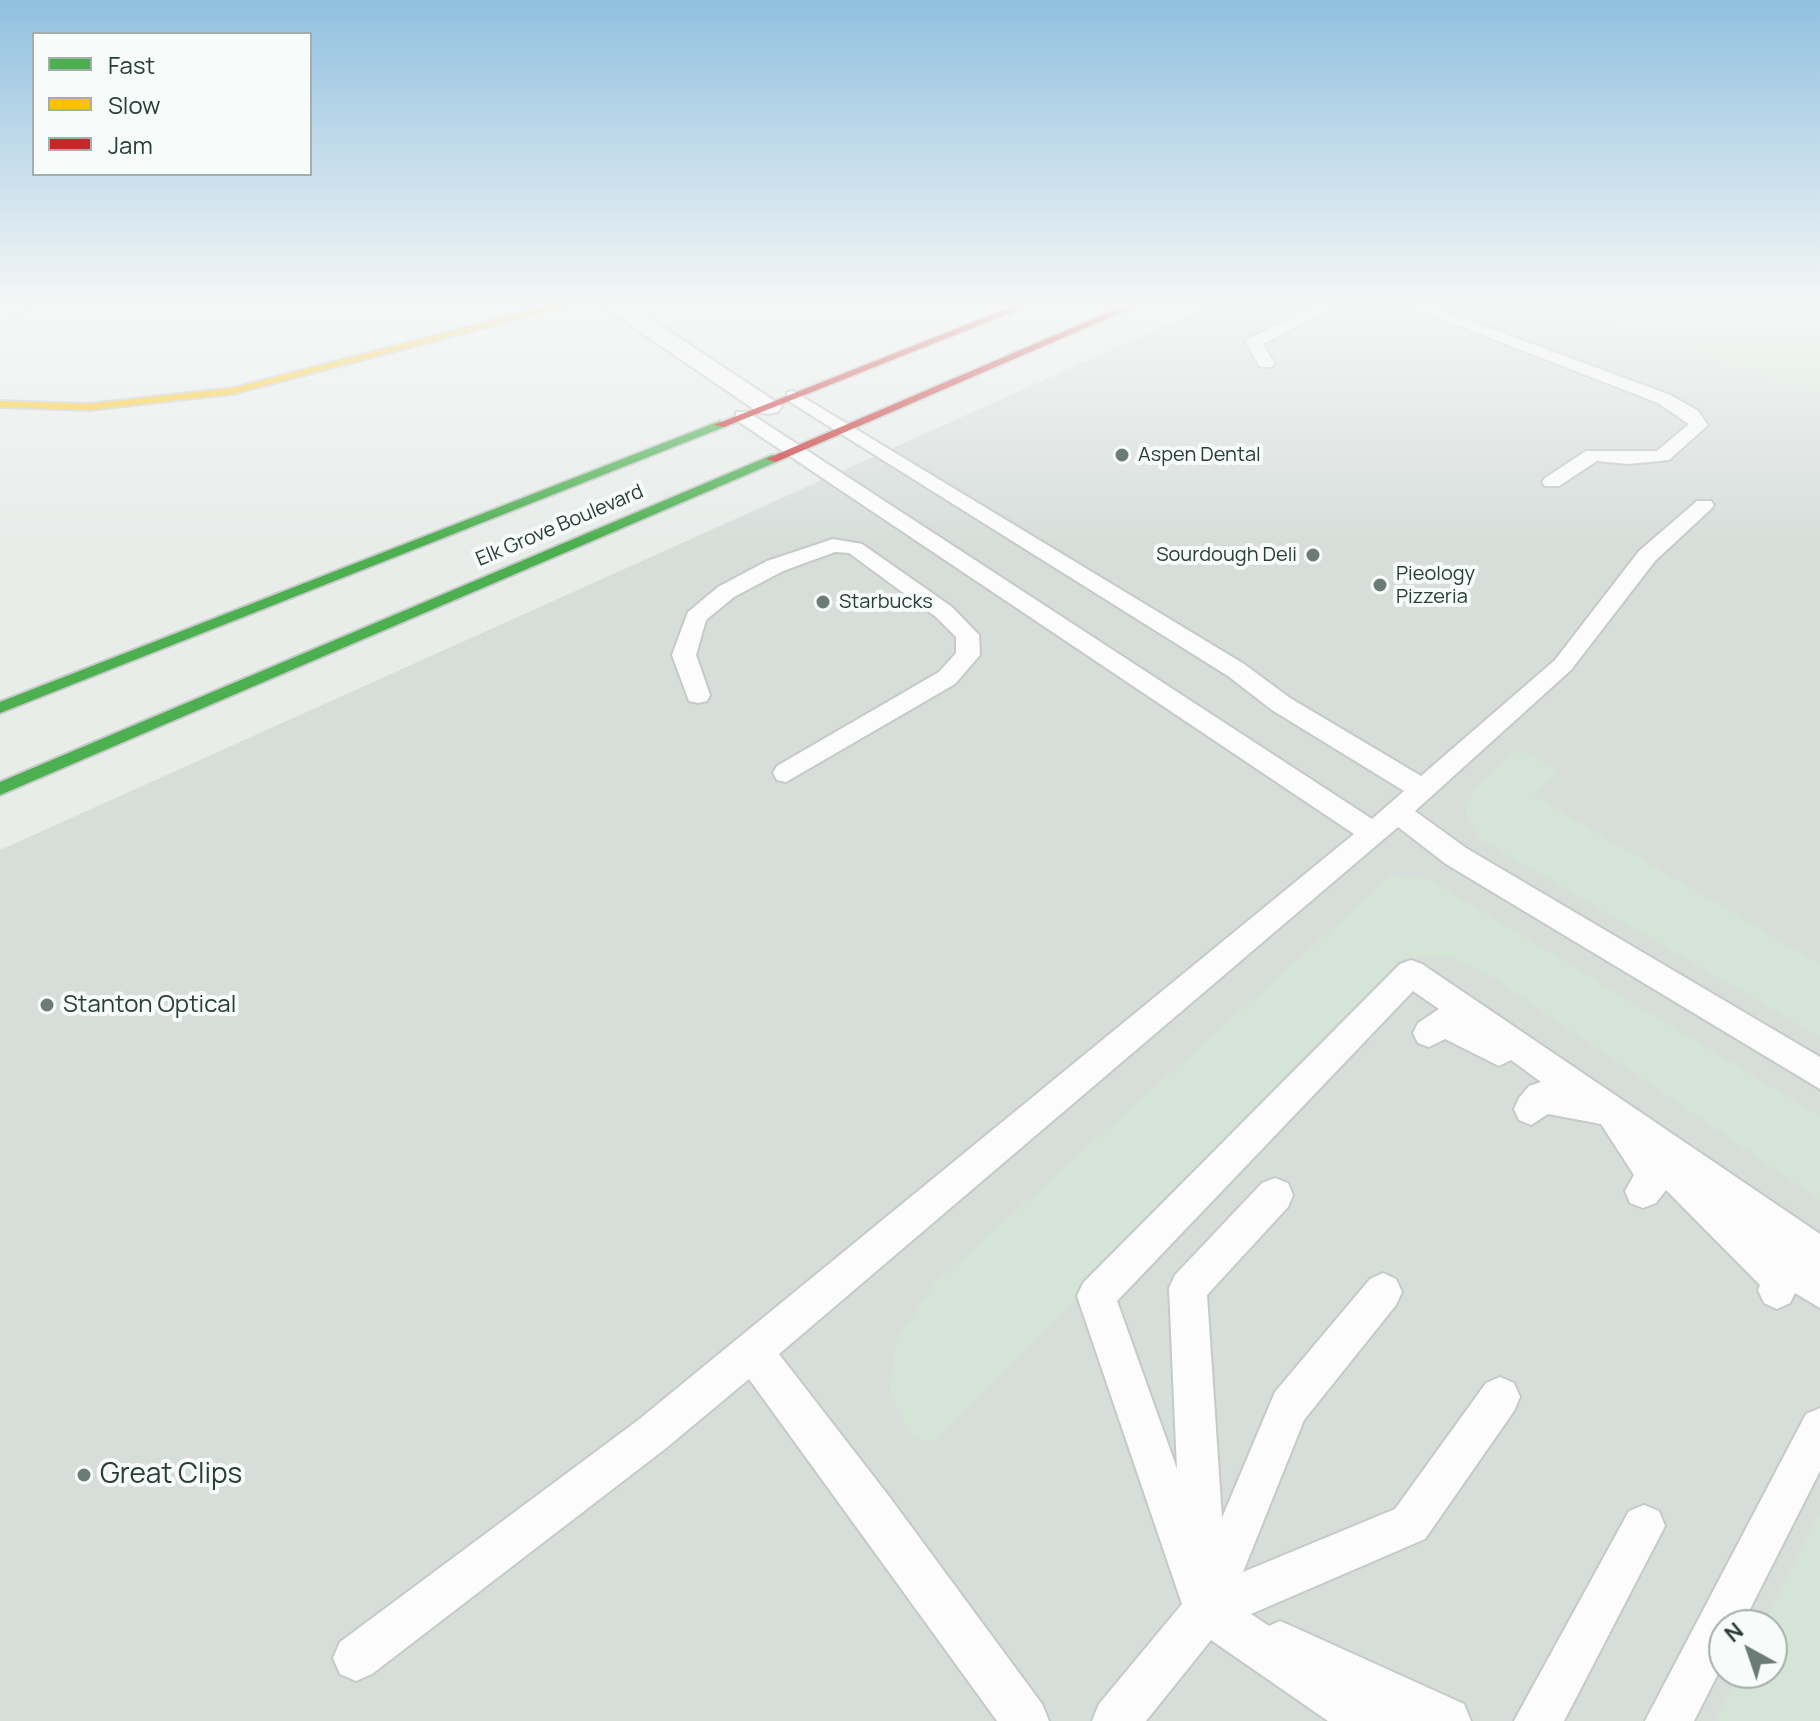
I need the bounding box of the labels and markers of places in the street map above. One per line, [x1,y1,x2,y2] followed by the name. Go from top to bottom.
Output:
[1138,443,1261,467] place label: Aspen Dental
[1113,446,1131,464] marker: Aspen Dental
[1156,543,1297,567] place label: Sourdough Deli
[1304,546,1322,564] marker: Sourdough Deli
[1396,562,1475,609] place label: Pieology Pizzeria
[1371,576,1389,594] marker: Pieology Pizzeria
[839,590,933,614] place label: Starbucks
[814,593,832,611] marker: Starbucks
[63,991,236,1019] place label: Stanton Optical
[38,996,56,1014] marker: Stanton Optical
[100,1458,242,1492] place label: Great Clips
[75,1466,93,1484] marker: Great Clips

